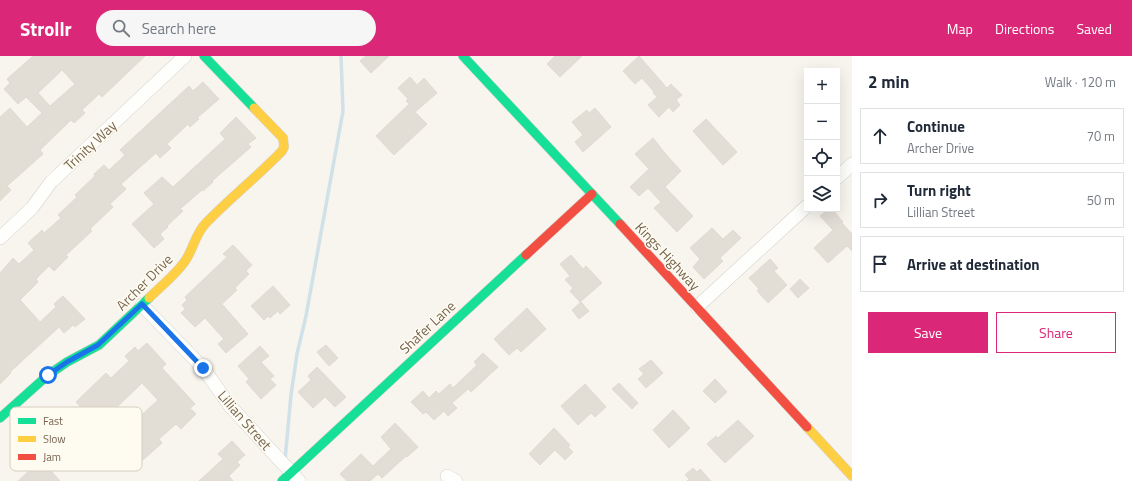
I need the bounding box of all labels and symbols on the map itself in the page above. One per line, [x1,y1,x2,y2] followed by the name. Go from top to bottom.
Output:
[59,115,121,175] street label: Trinity Way
[631,217,705,295] street label: Kings Highway
[111,249,177,315] street label: Archer Drive
[394,295,460,359] street label: Shafer Lane
[194,359,212,377] route end
[39,366,57,384] route start
[213,386,277,455] street label: Lillian Street
[10,407,142,471] legend
[43,413,63,429] text: Fast
[43,431,66,447] text: Slow
[43,449,61,465] text: Jam

